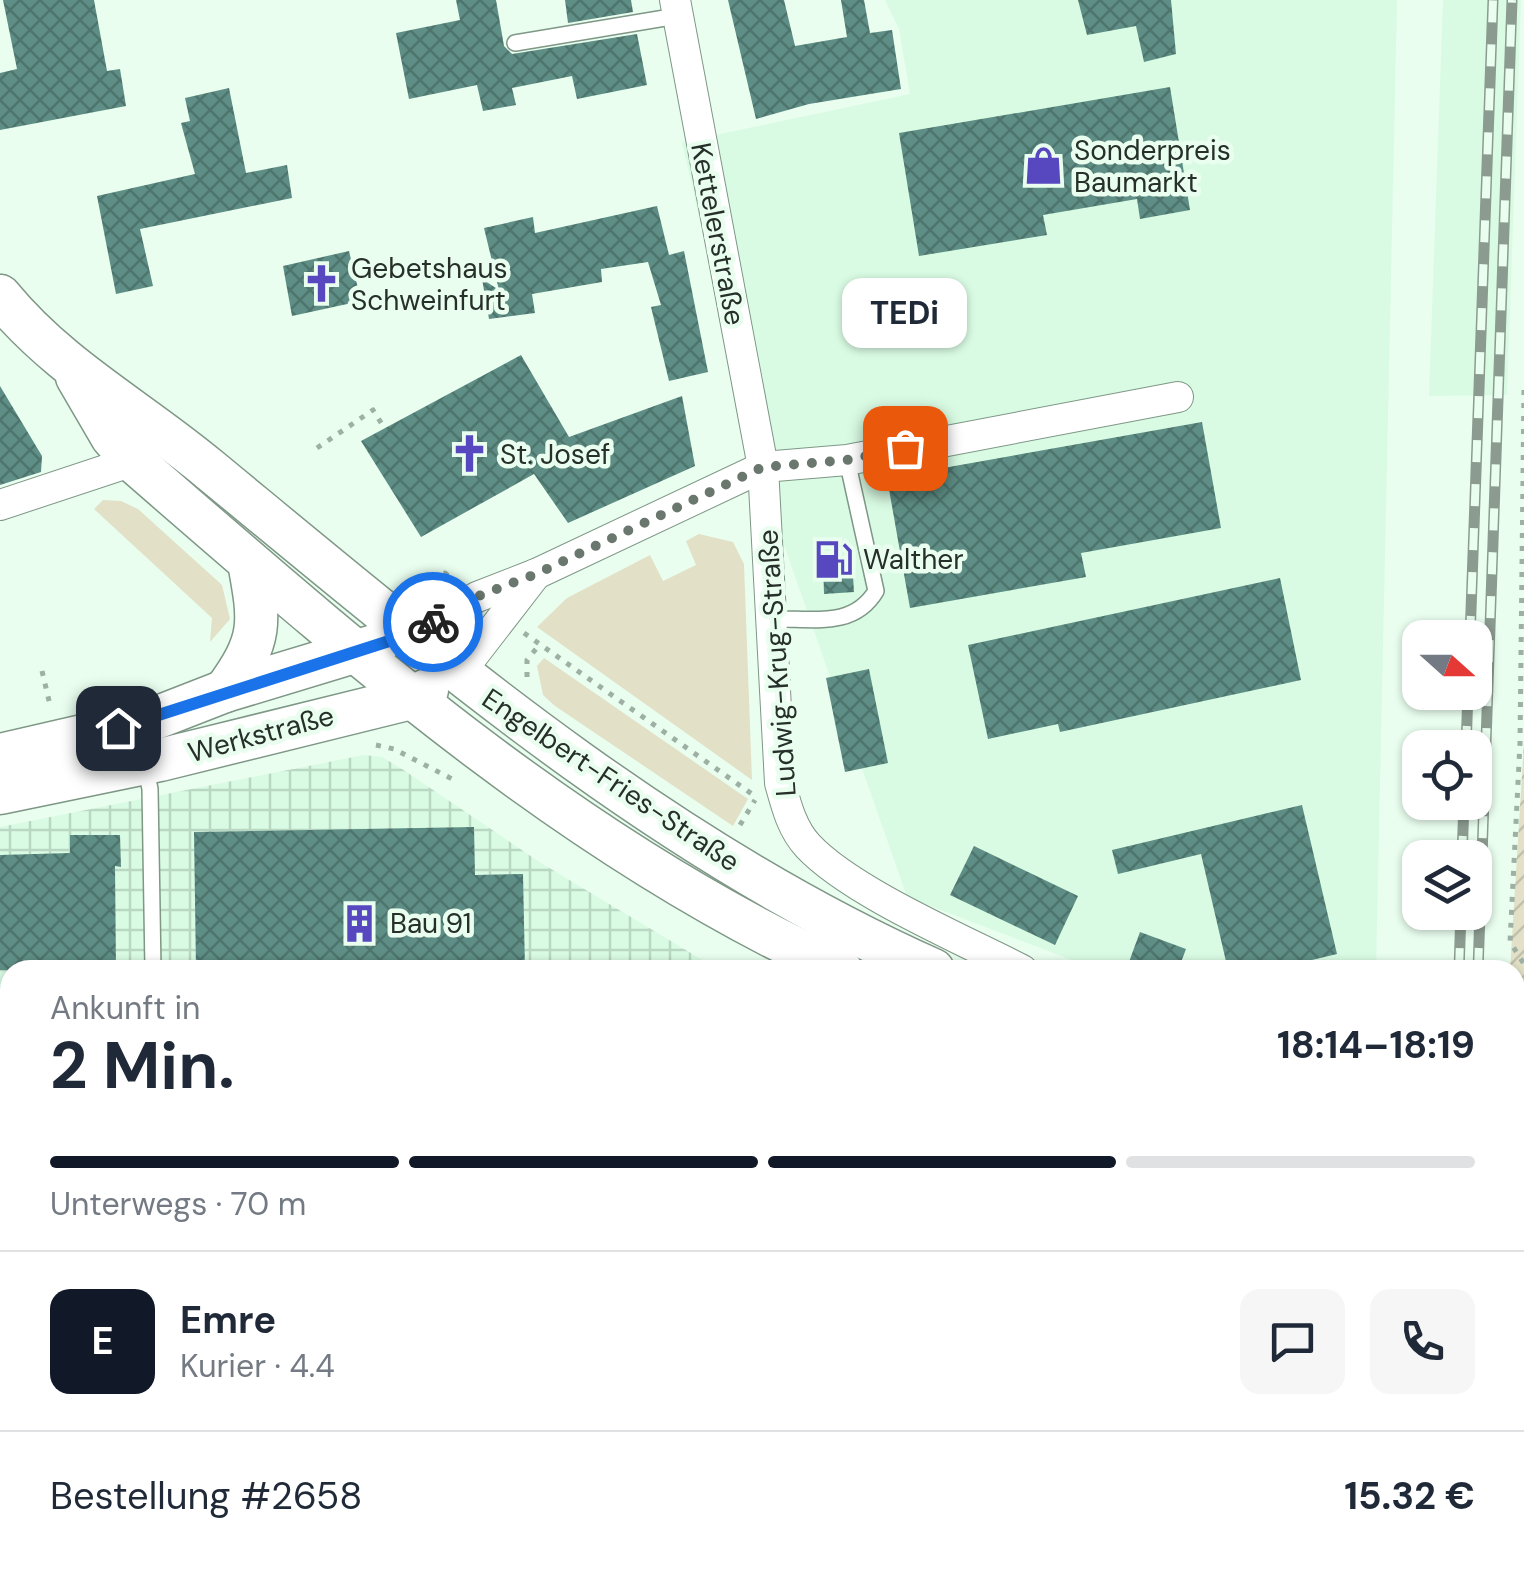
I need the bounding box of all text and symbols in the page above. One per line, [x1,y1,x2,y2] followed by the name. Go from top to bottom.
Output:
[1074,132,1231,201] place label: Sonderpreis Baumarkt
[682,140,754,328] street label: Kettelerstraße
[1023,145,1065,187] shop icon: Sonderpreis Baumarkt
[351,250,508,319] place label: Gebetshaus Schweinfurt
[300,263,342,305] church icon: Gebetshaus Schweinfurt
[842,278,968,348] callout: TEDi
[870,292,939,334] text: TEDi
[863,406,948,491] pin
[878,421,933,476] icon: bag
[449,433,491,475] church icon: St. Josef
[500,436,610,473] place label: St. Josef
[749,528,805,798] street label: Ludwig-Krug-Straße
[812,538,854,580] fuel station icon: Walther
[863,541,964,578] place label: Walther
[383,572,483,672] courier
[406,595,461,650] icon: bike
[1402,620,1492,710] north arrow
[1402,620,1492,930] map controls
[475,680,747,880] street label: Engelbert-Fries-Straße
[76,686,161,771] pin
[184,697,338,771] street label: Werkstraße
[91,701,146,756] icon: home
[1402,730,1492,820] button: locate
[1402,840,1492,930] button: layers
[339,902,381,944] building icon: Bau 91
[390,905,471,942] place label: Bau 91
[50,987,200,1029] text: Ankunft in
[1277,1020,1475,1070] text: 18:14–18:19
[50,1024,235,1108] text: 2 Min.
[50,1183,306,1225] text: Unterwegs · 70 m
[1240,1289,1345,1394] button: chat
[1370,1289,1475,1394] button: phone
[180,1295,276,1345] text: Emre
[91,1316,114,1366] text: E
[180,1345,335,1387] text: Kurier · 4.4
[50,1471,362,1521] text: Bestellung #2658
[1344,1471,1475,1521] text: 15.32 €

